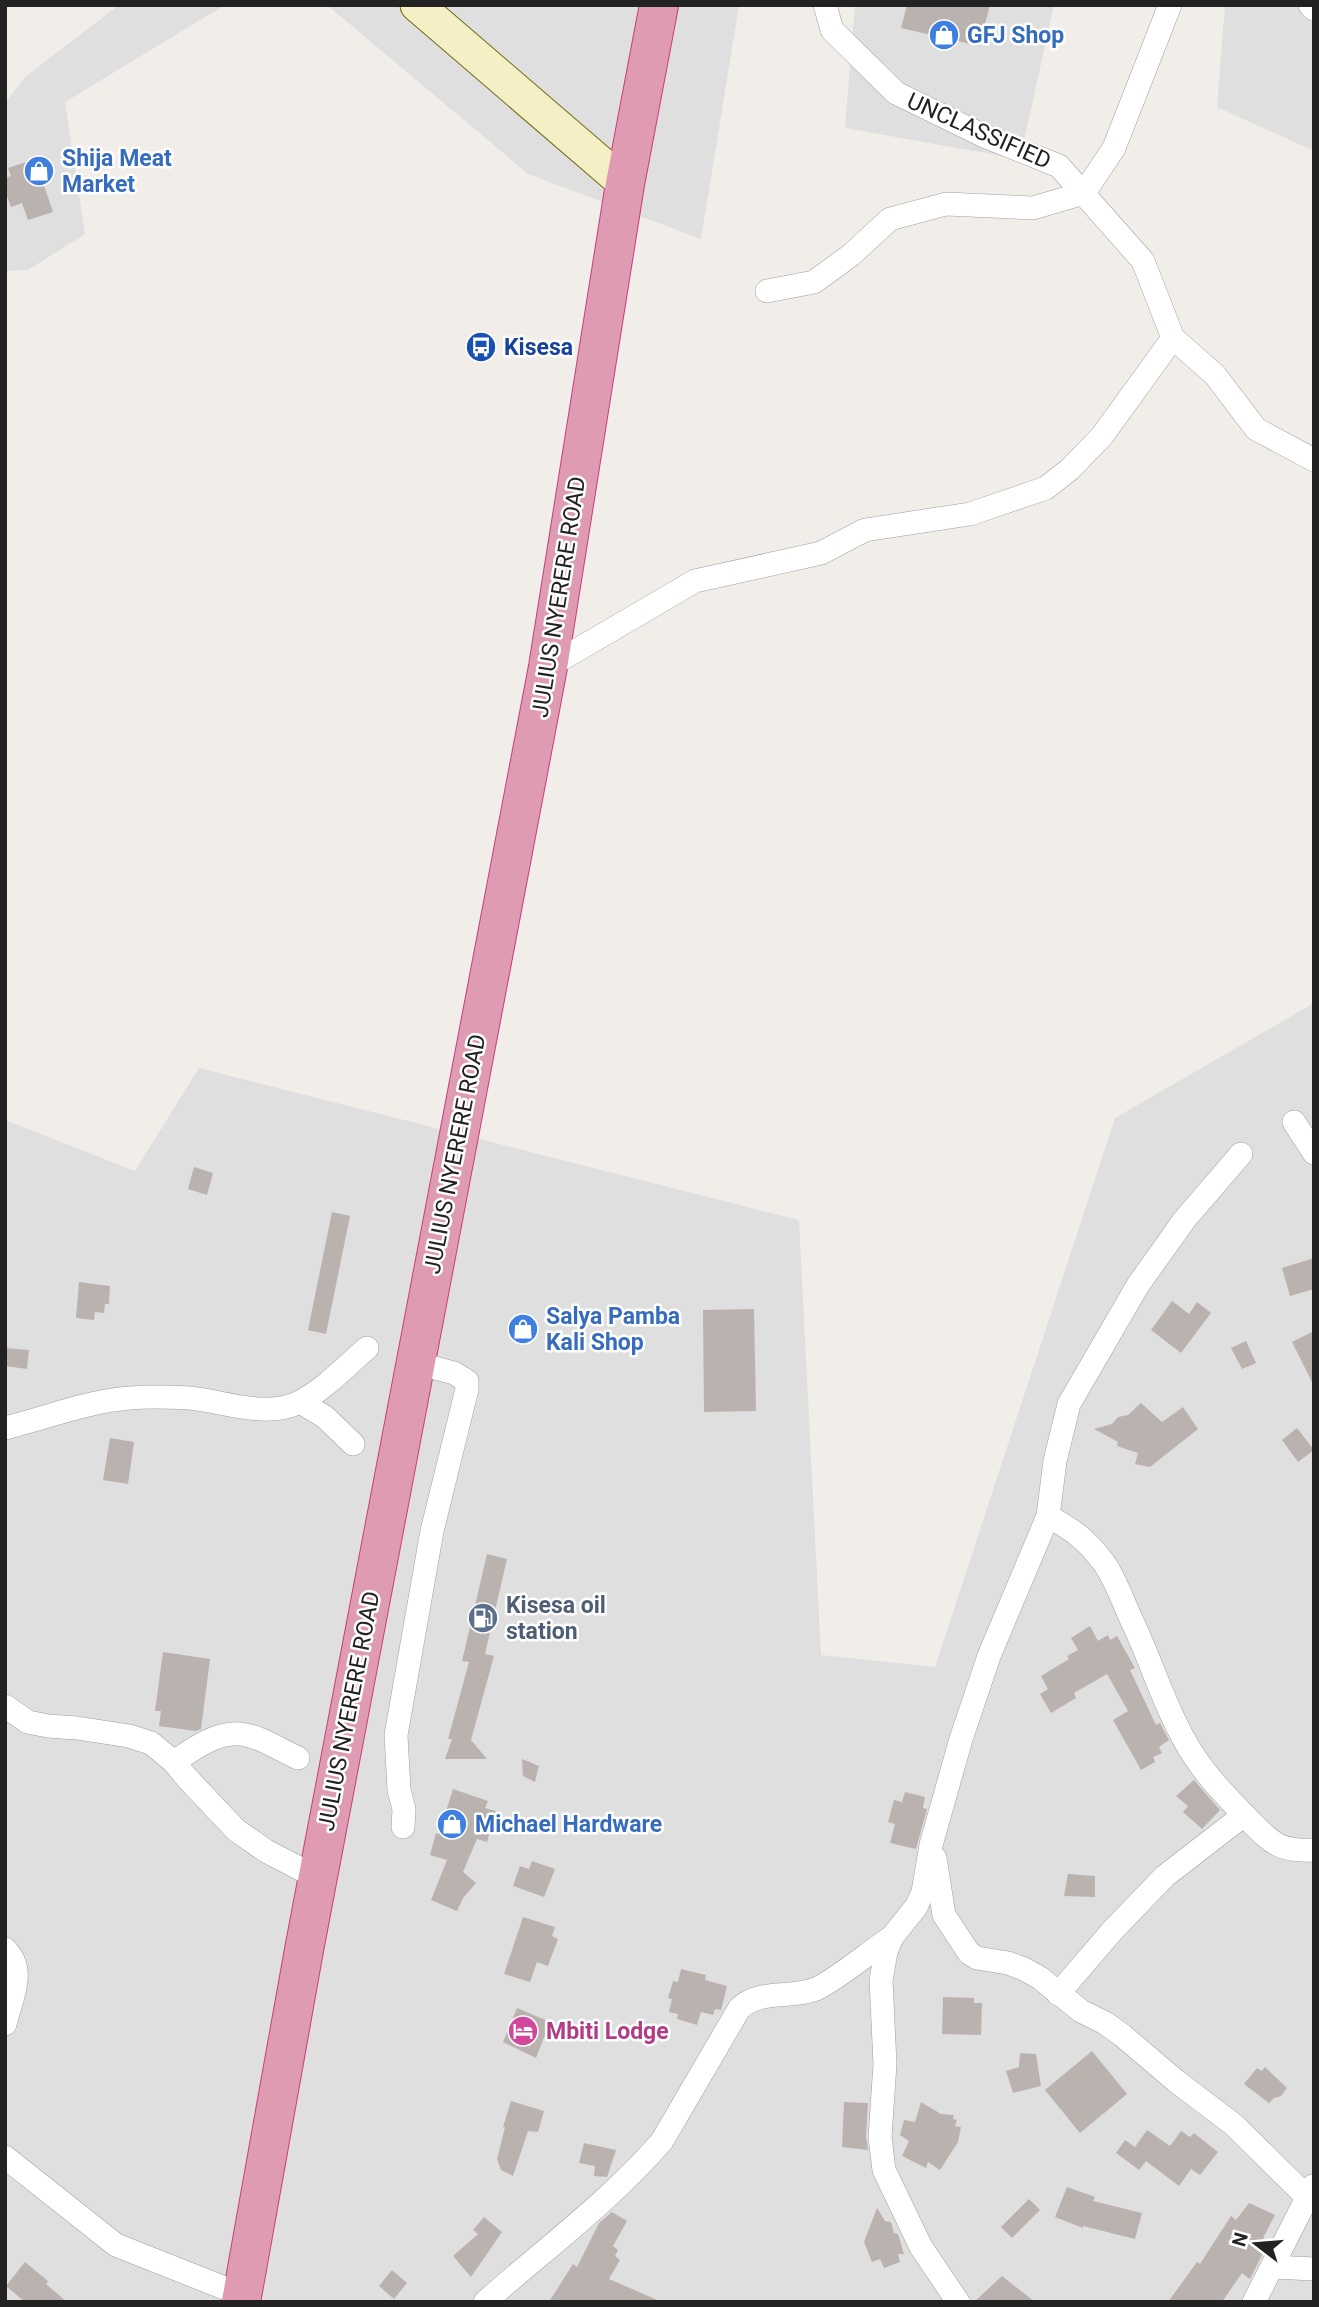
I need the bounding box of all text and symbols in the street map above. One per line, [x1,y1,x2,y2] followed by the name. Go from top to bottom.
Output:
[927,18,961,52] shop icon: GFJ Shop
[967,22,1064,49] place label: GFJ Shop
[903,87,1055,175] street label: UNCLASSIFIED
[62,145,172,198] place label: Shija Meat Market
[22,154,56,188] shop icon: Shija Meat Market
[464,330,498,364] bus stop icon: Kisesa
[504,334,573,361] place label: Kisesa
[527,475,591,719] street label: JULIUS NYERERE ROAD
[419,1032,491,1276] street label: JULIUS NYERERE ROAD
[546,1303,680,1356] place label: Salya Pamba Kali Shop
[506,1312,540,1346] shop icon: Salya Pamba Kali Shop
[313,1589,385,1833] street label: JULIUS NYERERE ROAD
[506,1592,606,1645] place label: Kisesa oil station
[466,1601,500,1635] fuel station icon: Kisesa oil station
[435,1807,469,1841] shop icon: Michael Hardware
[475,1811,662,1838] place label: Michael Hardware
[506,2014,540,2048] hotel icon: Mbiti Lodge
[546,2018,669,2045] place label: Mbiti Lodge
[1221,2209,1291,2279] north arrow
[1227,2230,1253,2249] text: N

